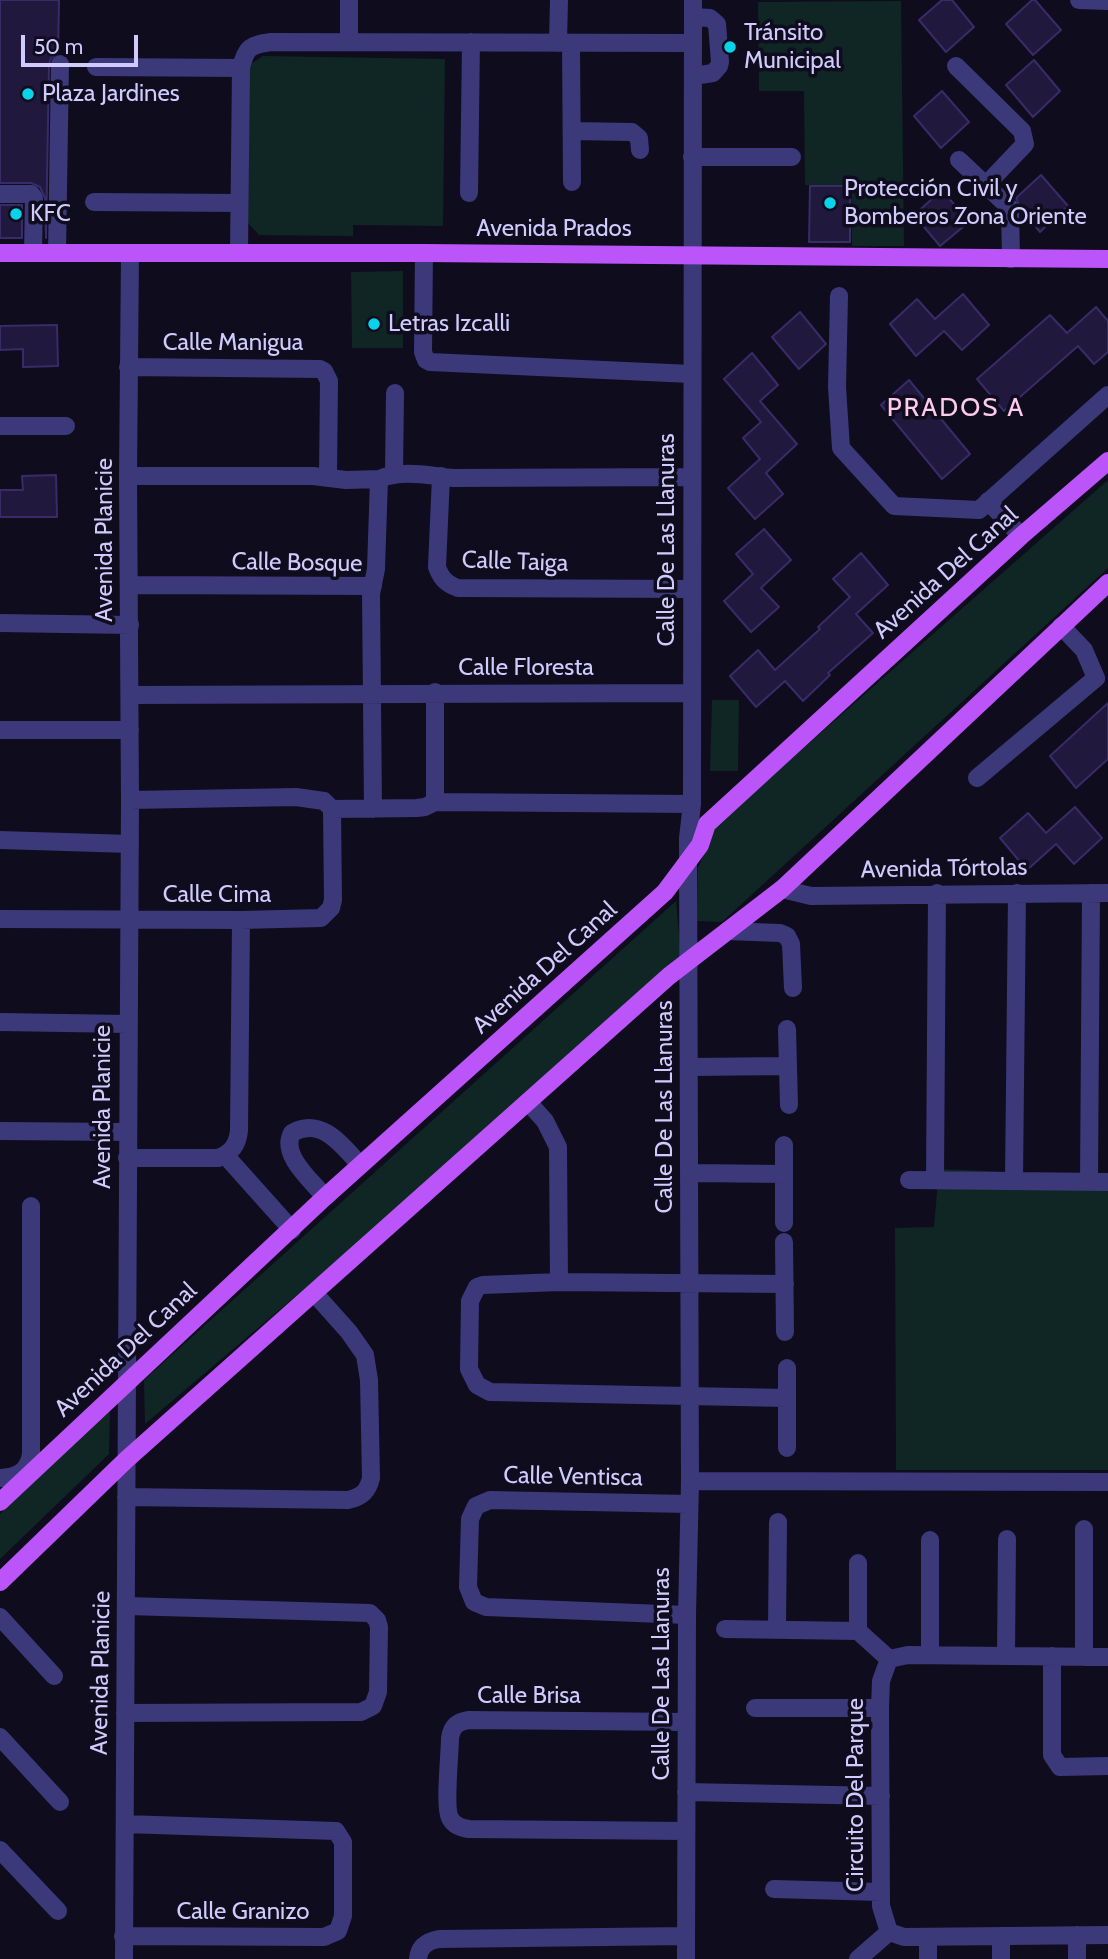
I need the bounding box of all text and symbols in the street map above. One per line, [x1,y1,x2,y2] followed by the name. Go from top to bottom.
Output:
[744,19,841,75] place label: Tránsito Municipal
[24,21,142,65] scale bar
[34,34,83,59] text: 50 m
[722,39,738,55] marker: Tránsito Municipal
[42,80,180,108] place label: Plaza Jardines
[20,86,36,102] marker: Plaza Jardines
[844,175,1087,231] place label: Protección Civil y Bomberos Zona Oriente
[822,195,838,211] marker: Protección Civil y Bomberos Zona Oriente
[30,200,71,228] place label: KFC
[8,206,24,222] marker: KFC
[476,215,632,243] street label: Avenida Prados
[388,310,510,338] place label: Letras Izcalli
[366,316,382,332] marker: Letras Izcalli
[163,329,303,357] street label: Calle Manigua
[888,392,1024,424] district label: PRADOS A
[653,433,681,647] street label: Calle De Las Llanuras
[91,458,119,622] street label: Avenida Planicie
[868,501,1024,645] street label: Avenida Del Canal
[461,546,569,578] street label: Calle Taiga
[231,547,363,579] street label: Calle Bosque
[458,654,594,682] street label: Calle Floresta
[860,853,1028,885] street label: Avenida Tórtolas
[163,881,271,909] street label: Calle Cima
[467,896,623,1040] street label: Avenida Del Canal
[651,1000,679,1214] street label: Calle De Las Llanuras
[89,1025,117,1189] street label: Avenida Planicie
[49,1277,203,1423] street label: Avenida Del Canal
[503,1461,643,1493] street label: Calle Ventisca
[648,1567,676,1781] street label: Calle De Las Llanuras
[85,1591,117,1755] street label: Avenida Planicie
[477,1682,581,1710] street label: Calle Brisa
[842,1698,870,1892] street label: Circuito Del Parque
[177,1898,309,1926] street label: Calle Granizo

